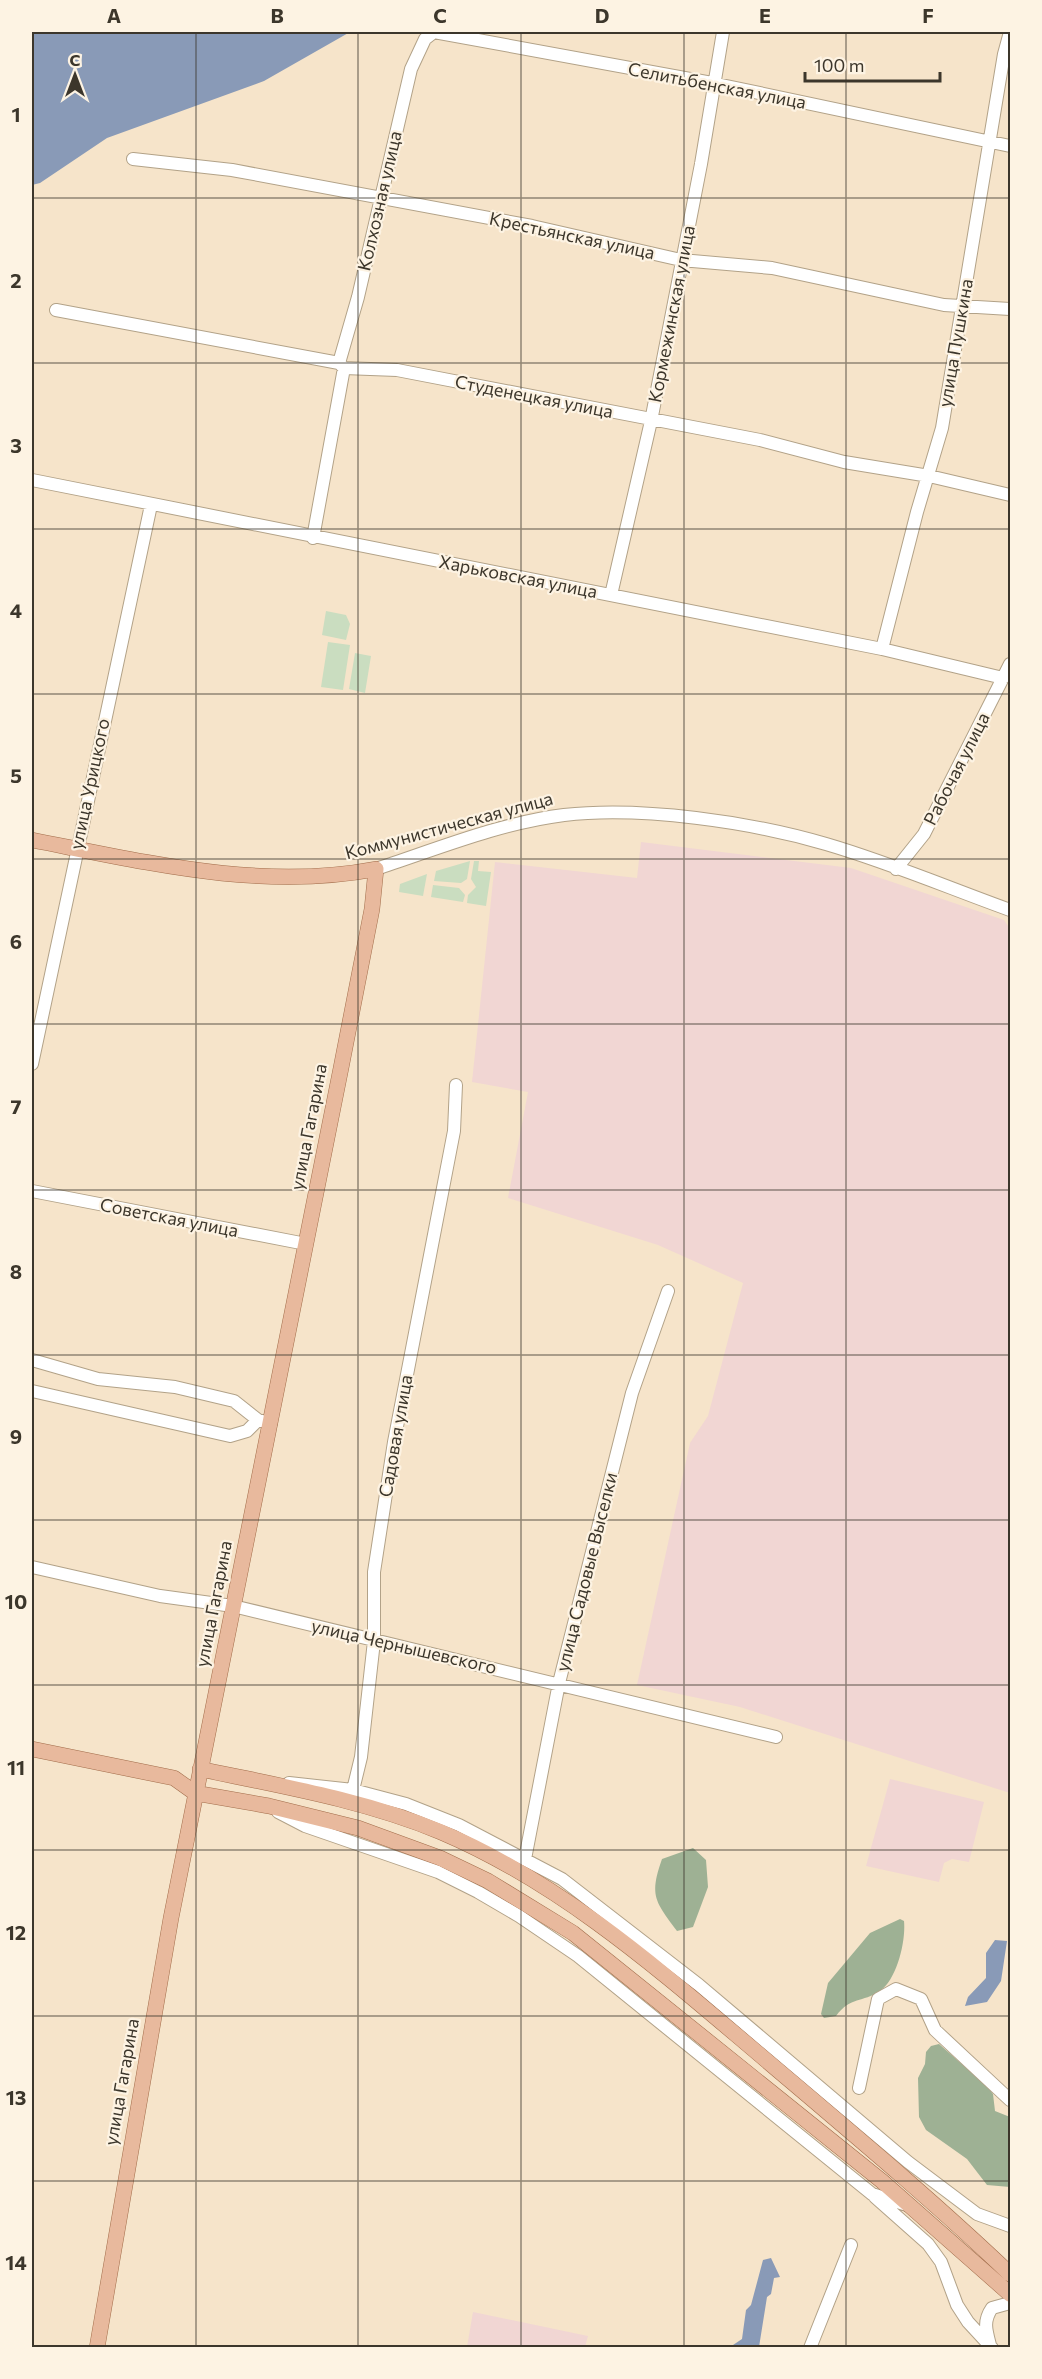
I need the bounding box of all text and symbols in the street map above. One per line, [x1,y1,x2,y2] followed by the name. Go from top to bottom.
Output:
[107,3,121,27] text: A
[270,3,284,27] text: B
[433,3,447,27] text: C
[595,3,609,27] text: D
[759,3,771,27] text: E
[922,3,934,27] text: F
[45,45,105,105] north arrow
[805,45,940,83] scale bar
[70,50,81,69] text: С
[814,54,864,76] text: 100 m
[626,57,808,113] street label: Селитьбенская улица
[11,102,21,126] text: 1
[352,129,406,273] street label: Колхозная улица
[488,207,657,263] street label: Крестьянская улица
[643,223,699,404] street label: Кормежинская улица
[10,268,22,292] text: 2
[933,277,977,409] street label: улица Пушкина
[453,370,615,422] street label: Студенецкая улица
[10,433,22,457] text: 3
[437,550,599,602] street label: Харьковская улица
[10,598,22,622] text: 4
[918,709,994,828] street label: Рабочая улица
[64,716,114,851] street label: улица Урицкого
[10,763,22,787] text: 5
[342,787,555,863] street label: Коммунистическая улица
[10,929,22,953] text: 6
[285,1062,331,1192] street label: улица Гагарина
[11,1094,22,1118] text: 7
[98,1193,240,1241] street label: Советская улица
[10,1259,22,1283] text: 8
[373,1373,417,1499] street label: Садовая улица
[10,1424,22,1448] text: 9
[551,1470,621,1674] street label: улица Садовые Выселки
[190,1539,236,1669] street label: улица Гагарина
[5,1589,27,1613] text: 10
[309,1614,499,1678] street label: улица Чернышевского
[7,1755,25,1779] text: 11
[6,1920,26,1944] text: 12
[99,2017,143,2147] street label: улица Гагарина
[6,2085,26,2109] text: 13
[5,2250,27,2274] text: 14

